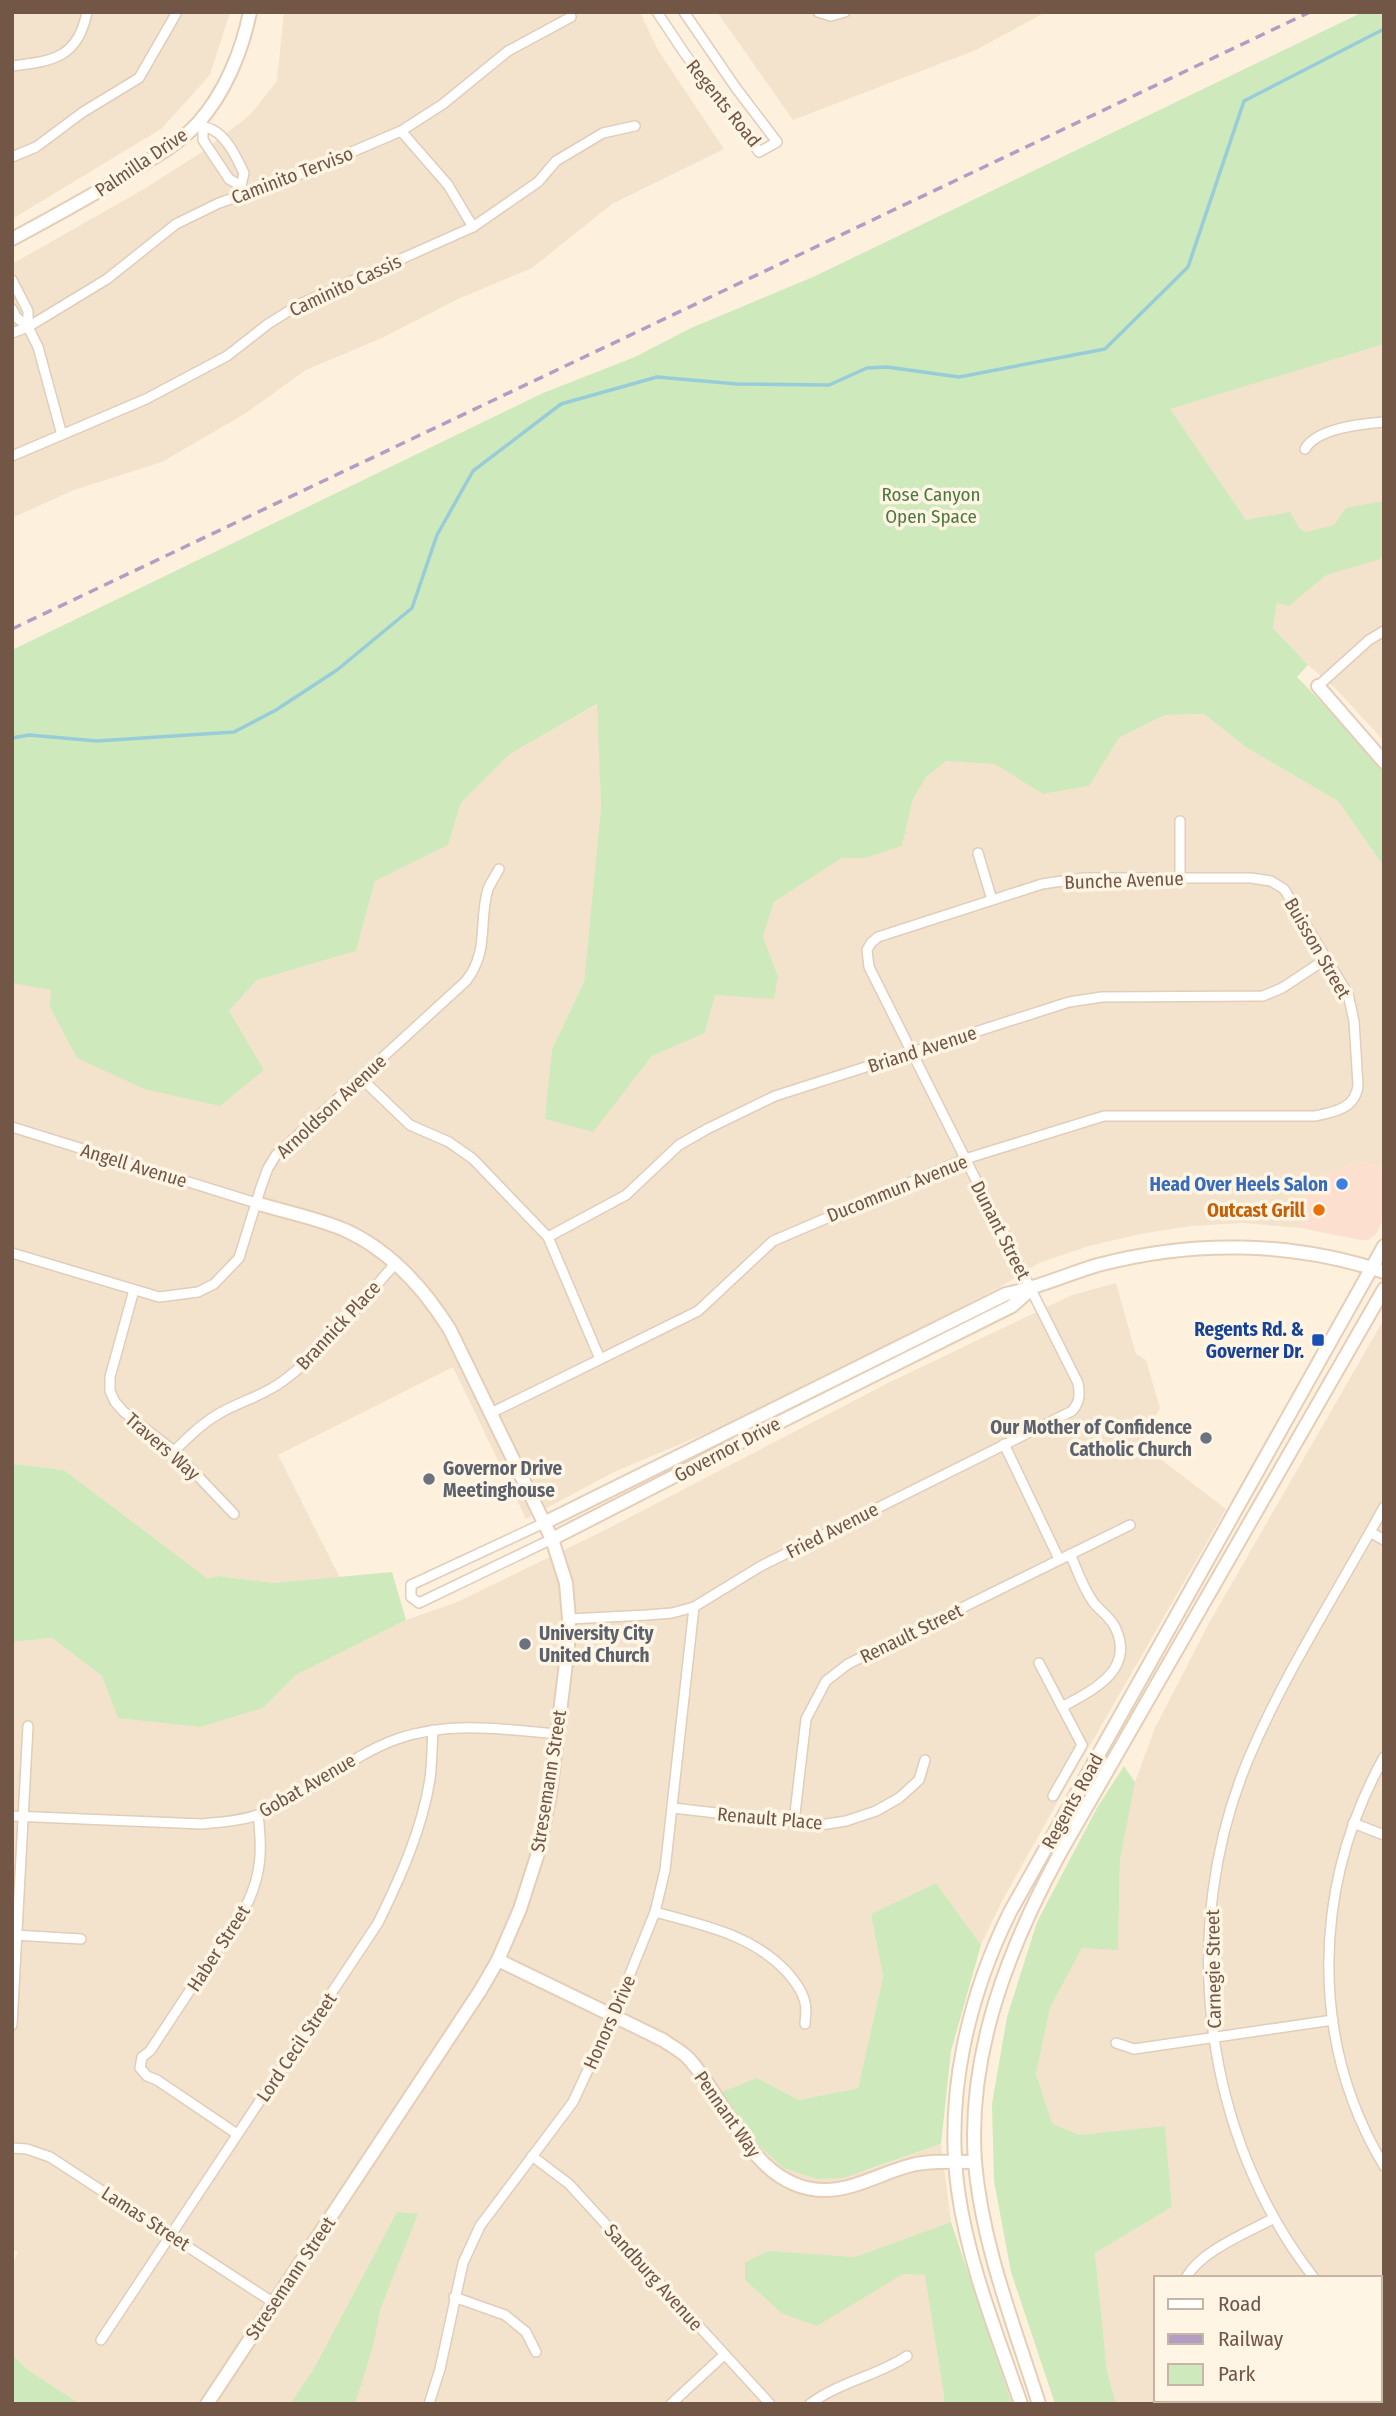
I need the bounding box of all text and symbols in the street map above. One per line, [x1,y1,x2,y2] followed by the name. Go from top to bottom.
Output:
[681,55,766,152] street label: Regents Road
[91,123,192,202] street label: Palmilla Drive
[228,142,356,209] street label: Caminito Terviso
[286,249,405,321] street label: Caminito Cassis
[881,483,981,528] park label: Rose Canyon Open Space
[1064,867,1184,894] street label: Bunche Avenue
[1280,894,1356,1003] street label: Buisson Street
[865,1021,979,1078] street label: Briand Avenue
[272,1050,391,1163] street label: Arnoldson Avenue
[78,1138,190,1193] street label: Angell Avenue
[824,1150,971,1227] street label: Ducommun Avenue
[1150,1173,1328,1196] place label: Head Over Heels Salon
[1334,1176,1350,1192] marker: Head Over Heels Salon
[966,1177,1036,1284] street label: Dunant Street
[1207,1199,1306,1222] place label: Outcast Grill
[1311,1202,1327,1218] marker: Outcast Grill
[291,1276,385,1375] street label: Brannick Place
[1194,1318,1304,1363] place label: Regents Rd. & Governer Dr.
[1310,1332,1326,1348] marker: Regents Rd. & Governer Dr.
[121,1408,205,1485] street label: Travers Way
[670,1412,784,1487] street label: Governor Drive
[990,1416,1192,1461] place label: Our Mother of Confidence Catholic Church
[1198,1430,1214,1446] marker: Our Mother of Confidence Catholic Church
[443,1457,563,1502] place label: Governor Drive Meetinghouse
[421,1471,437,1487] marker: Governor Drive Meetinghouse
[782,1497,882,1563] street label: Fried Avenue
[856,1598,967,1668] street label: Renault Street
[539,1622,655,1667] place label: University City United Church
[517,1636,533,1652] marker: University City United Church
[526,1708,571,1854] street label: Stresemann Street
[255,1748,360,1822] street label: Gobat Avenue
[1037,1749,1108,1853] street label: Regents Road
[716,1802,824,1835] street label: Renault Place
[182,1900,255,1996] street label: Haber Street
[1201,1908,1226,2029] street label: Carnegie Street
[578,1972,640,2073] street label: Honors Drive
[252,1988,342,2106] street label: Lord Cecil Street
[690,2067,766,2162] street label: Pennant Way
[97,2181,195,2256] street label: Lamas Street
[241,2212,341,2344] street label: Stresemann Street
[600,2219,708,2336] street label: Sandburg Avenue
[1154,2276,1382,2402] legend
[1218,2291,1262,2317] text: Road
[1218,2326,1284,2352] text: Railway
[1218,2361,1256,2387] text: Park

